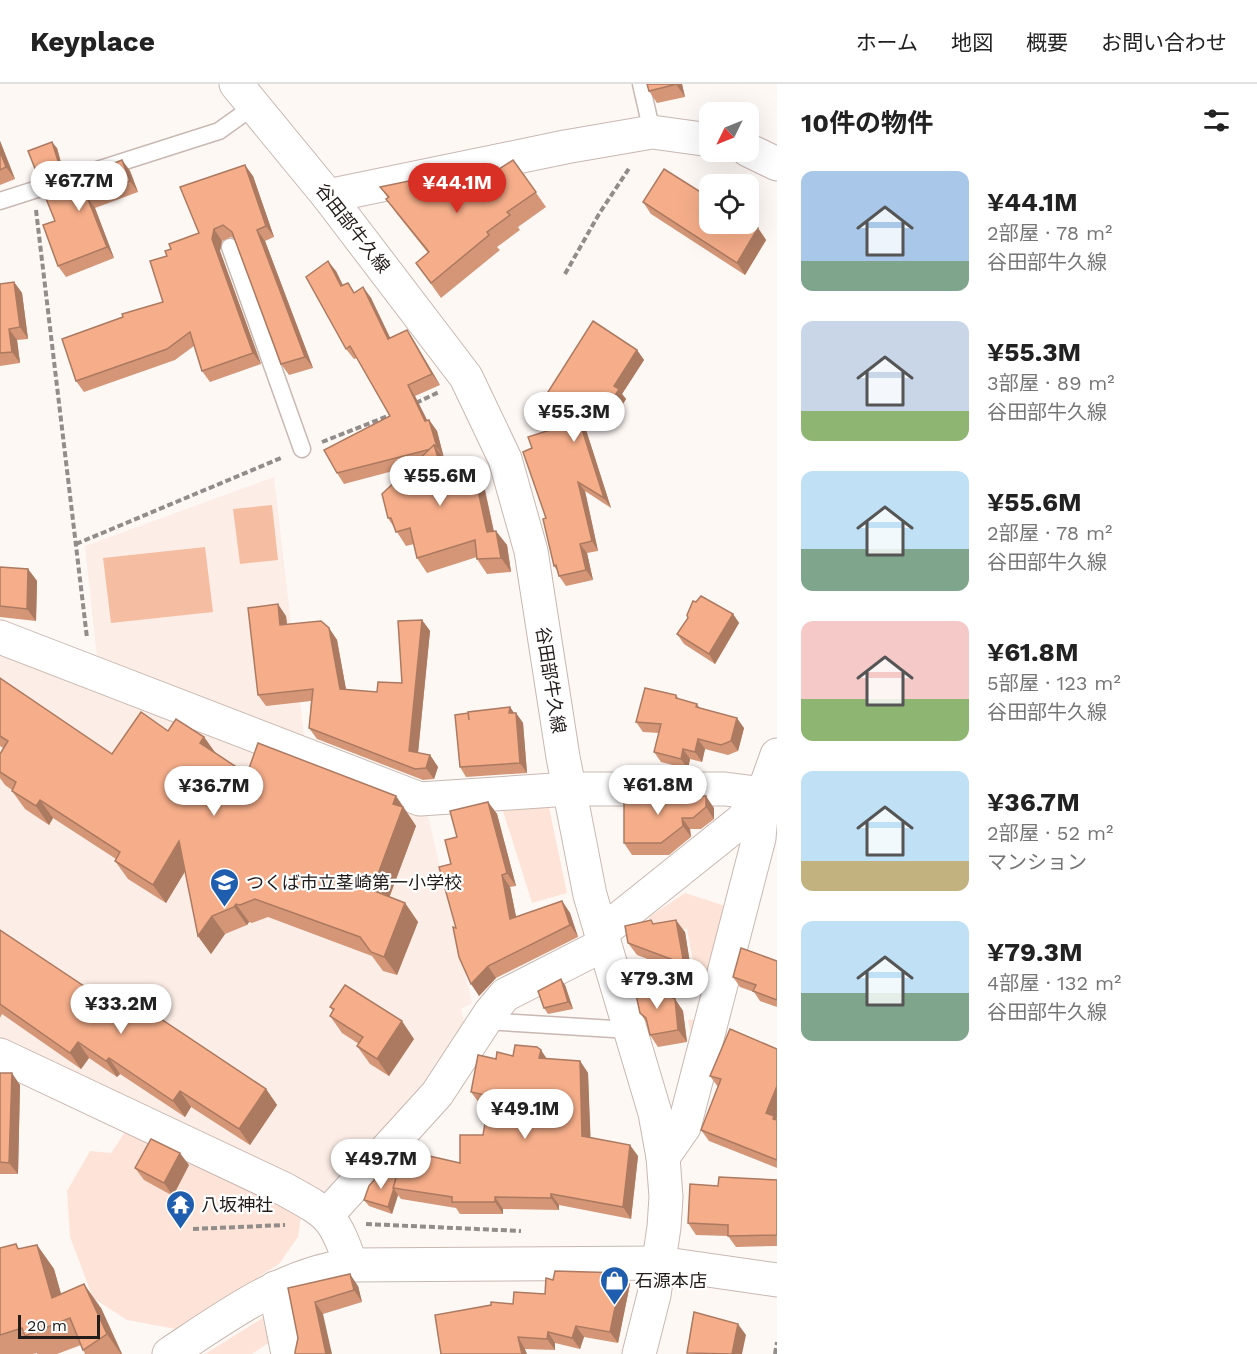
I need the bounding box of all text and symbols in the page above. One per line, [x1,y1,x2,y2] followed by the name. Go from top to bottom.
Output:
[30,25,155,58] text: Keyplace
[856,30,918,55] text: ホーム
[951,30,993,55] text: 地図
[1026,30,1068,55] text: 概要
[1101,30,1227,55] text: お問い合わせ
[699,102,759,162] north arrow
[699,102,759,234] map controls
[1200,104,1233,137] icon: filters
[801,108,933,138] text: 10件の物件
[30,161,128,212] pin: ¥67.7M
[408,163,506,214] pin: ¥44.1M
[45,168,113,192] text: ¥67.7M
[422,170,492,194] text: ¥44.1M
[699,174,759,234] button: locate
[311,179,395,277] street label: 谷田部牛久線
[987,187,1078,217] text: ¥44.1M
[849,195,921,267] icon: home
[987,221,1112,245] text: 2部屋 · 78 m²
[987,250,1107,274] text: 谷田部牛久線
[987,337,1081,367] text: ¥55.3M
[849,345,921,417] icon: home
[987,371,1115,395] text: 3部屋 · 89 m²
[525,392,623,443] pin: ¥55.3M
[538,399,610,423] text: ¥55.3M
[987,400,1107,424] text: 谷田部牛久線
[391,456,489,507] pin: ¥55.6M
[404,463,476,487] text: ¥55.6M
[987,487,1082,517] text: ¥55.6M
[849,495,921,567] icon: home
[987,521,1112,545] text: 2部屋 · 78 m²
[987,550,1107,574] text: 谷田部牛久線
[532,625,570,735] street label: 谷田部牛久線
[987,637,1079,667] text: ¥61.8M
[849,645,921,717] icon: home
[987,671,1121,695] text: 5部屋 · 123 m²
[987,700,1107,724] text: 谷田部牛久線
[609,765,707,816] pin: ¥61.8M
[165,766,263,817] pin: ¥36.7M
[623,772,693,796] text: ¥61.8M
[178,773,250,797] text: ¥36.7M
[987,787,1080,817] text: ¥36.7M
[849,795,921,867] icon: home
[987,821,1113,845] text: 2部屋 · 52 m²
[987,850,1087,874] text: マンション
[209,866,241,908] school or university icon: つくば市立茎崎第一小学校
[246,872,462,893] place label: つくば市立茎崎第一小学校
[987,937,1083,967] text: ¥79.3M
[849,945,921,1017] icon: home
[608,959,706,1010] pin: ¥79.3M
[620,966,694,990] text: ¥79.3M
[987,971,1121,995] text: 4部屋 · 132 m²
[72,984,170,1035] pin: ¥33.2M
[85,991,157,1015] text: ¥33.2M
[987,1000,1107,1024] text: 谷田部牛久線
[476,1089,574,1140] pin: ¥49.1M
[490,1096,560,1120] text: ¥49.1M
[332,1139,430,1190] pin: ¥49.7M
[345,1146,417,1170] text: ¥49.7M
[164,1188,196,1230] temple icon: 八坂神社
[201,1194,273,1215] place label: 八坂神社
[598,1264,630,1306] shop icon: 石源本店
[635,1270,707,1291] place label: 石源本店
[18,1312,100,1340] scale bar
[27,1316,67,1335] text: 20 m

